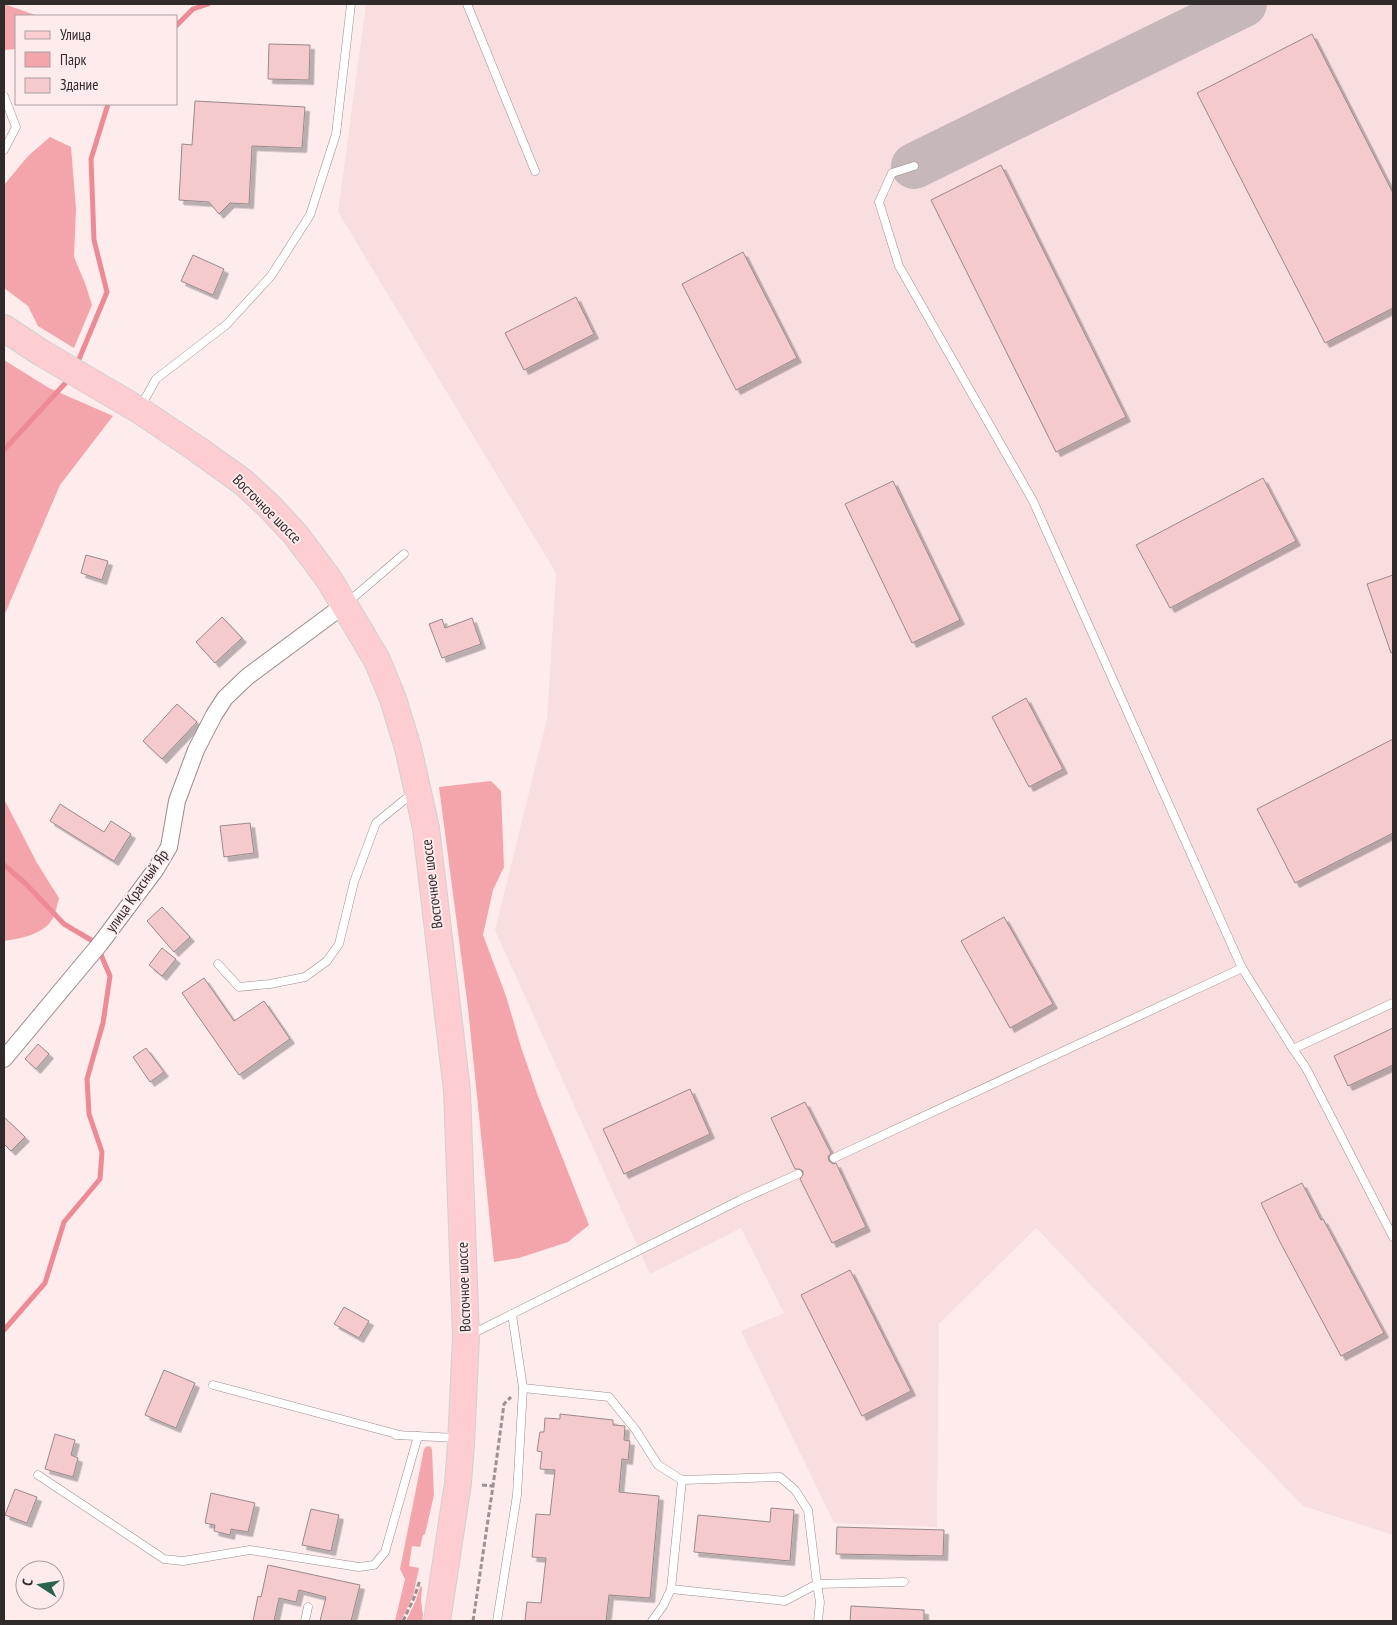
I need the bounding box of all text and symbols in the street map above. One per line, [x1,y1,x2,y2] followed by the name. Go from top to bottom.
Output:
[15,15,178,105] legend
[60,25,91,44] text: Улица
[60,50,86,69] text: Парк
[60,75,98,94] text: Здание
[229,470,306,547] street label: Восточное шоссе
[417,838,446,930] street label: Восточное шоссе
[101,846,172,936] street label: улица Красный Яр
[452,1242,475,1332] street label: Восточное шоссе
[15,1560,65,1610] north arrow
[18,1577,37,1587] text: С

